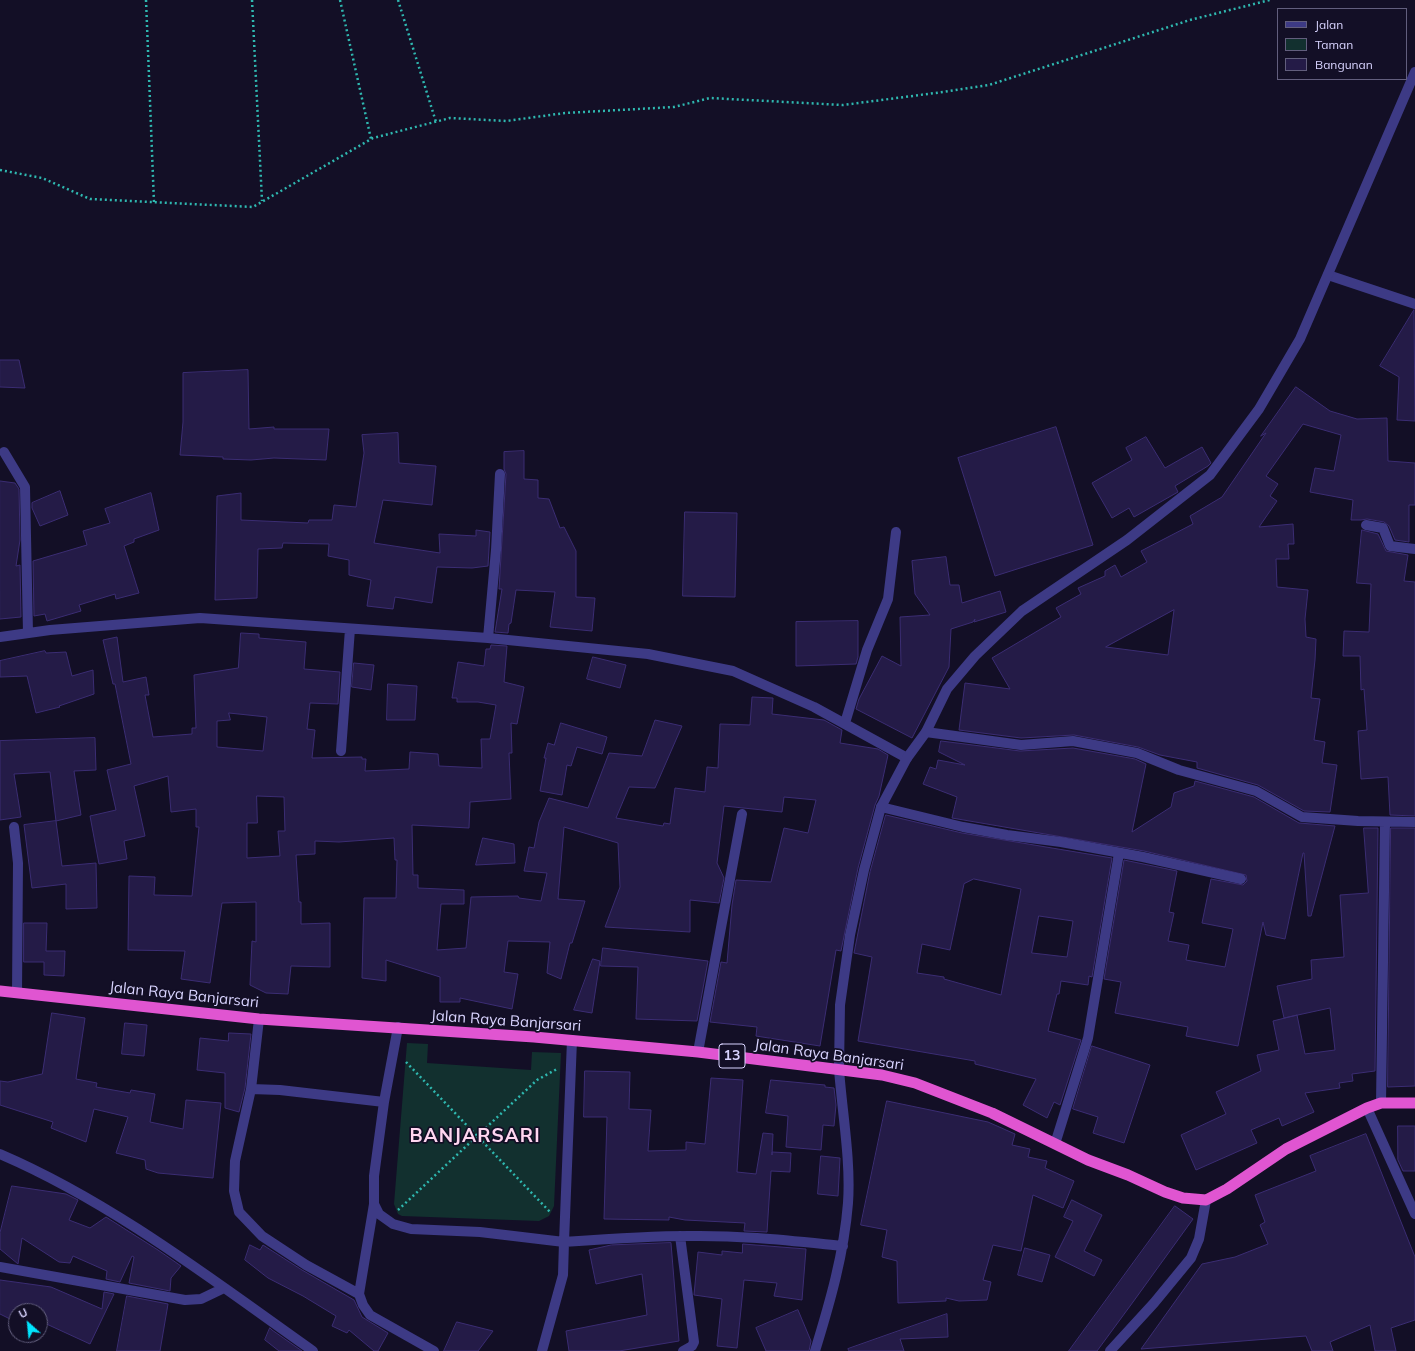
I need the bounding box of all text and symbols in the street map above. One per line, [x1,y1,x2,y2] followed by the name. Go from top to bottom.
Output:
[1277,8,1407,80] legend
[1315,17,1343,32] text: Jalan
[1315,37,1353,52] text: Taman
[1315,57,1373,72] text: Bangunan
[108,978,260,1012] street label: Jalan Raya Banjarsari
[430,1007,582,1035] street label: Jalan Raya Banjarsari
[753,1036,905,1074] street label: Jalan Raya Banjarsari
[719,1044,745,1068] road number: 13
[409,1125,541,1147] district label: BANJARSARI
[8,1303,48,1343] north arrow
[16,1305,30,1321] text: U

